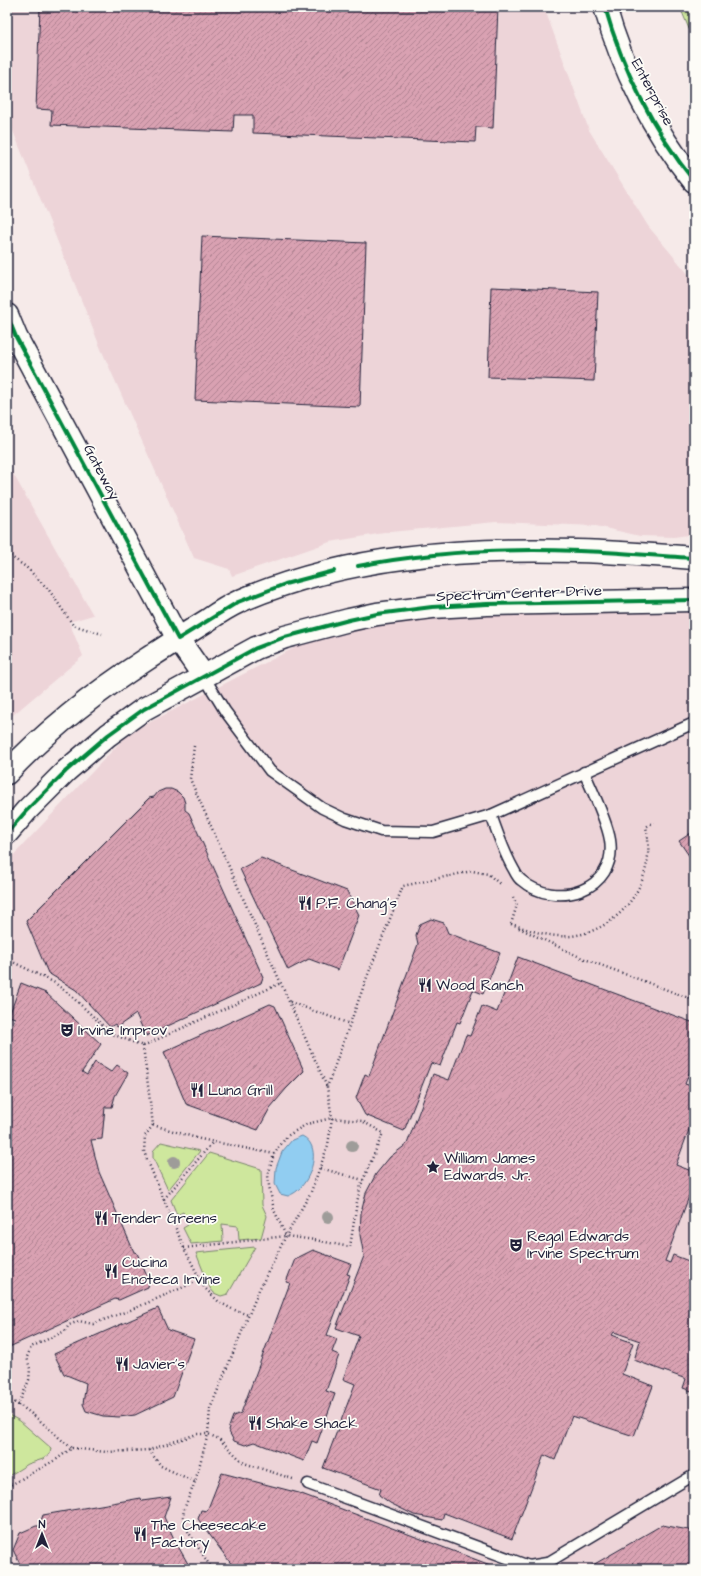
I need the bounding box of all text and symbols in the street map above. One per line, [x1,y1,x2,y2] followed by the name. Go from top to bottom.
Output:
[626,55,679,130] street label: Enterprise
[77,441,125,504] street label: Gateway
[436,580,602,607] street label: Spectrum Center Drive
[316,893,398,915] place label: P.F. Chang's
[297,895,313,911] restaurant icon: P.F. Chang's
[436,975,524,996] place label: Wood Ranch
[417,977,433,993] restaurant icon: Wood Ranch
[78,1020,167,1041] place label: Irvine Improv
[59,1022,75,1038] theatre icon: Irvine Improv
[208,1080,273,1101] place label: Luna Grill
[189,1082,205,1098] restaurant icon: Luna Grill
[444,1148,536,1186] place label: William James Edwards. Jr.
[425,1159,441,1175] place icon: William James Edwards. Jr.
[112,1208,217,1229] place label: Tender Greens
[93,1210,109,1226] restaurant icon: Tender Greens
[527,1226,639,1264] place label: Regal Edwards Irvine Spectrum
[508,1237,524,1253] theatre icon: Regal Edwards Irvine Spectrum
[122,1252,220,1290] place label: Cucina Enoteca Irvine
[103,1263,119,1279] restaurant icon: Cucina Enoteca Irvine
[133,1354,185,1375] place label: Javier's
[114,1356,130,1372] restaurant icon: Javier's
[266,1413,357,1434] place label: Shake Shack
[247,1415,263,1431] restaurant icon: Shake Shack
[22,1514,62,1554] north arrow
[151,1515,266,1554] place label: The Cheesecake Factory
[39,1517,46,1532] text: N
[132,1526,148,1542] restaurant icon: The Cheesecake Factory

